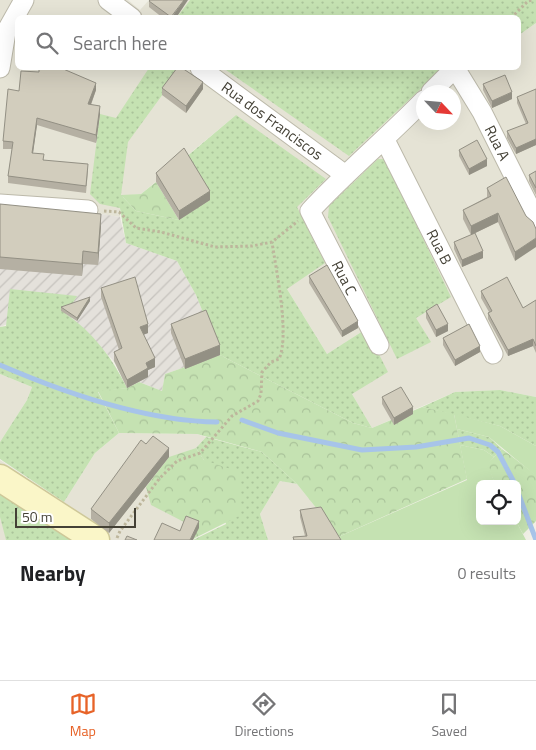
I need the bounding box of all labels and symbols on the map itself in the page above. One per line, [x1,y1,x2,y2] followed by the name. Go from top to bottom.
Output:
[217,76,328,165] street label: Rua dos Franciscos
[416,85,461,130] north arrow
[479,121,516,164] street label: Rua A
[421,225,458,269] street label: Rua B
[326,256,363,299] street label: Rua C
[15,505,136,528] scale bar

